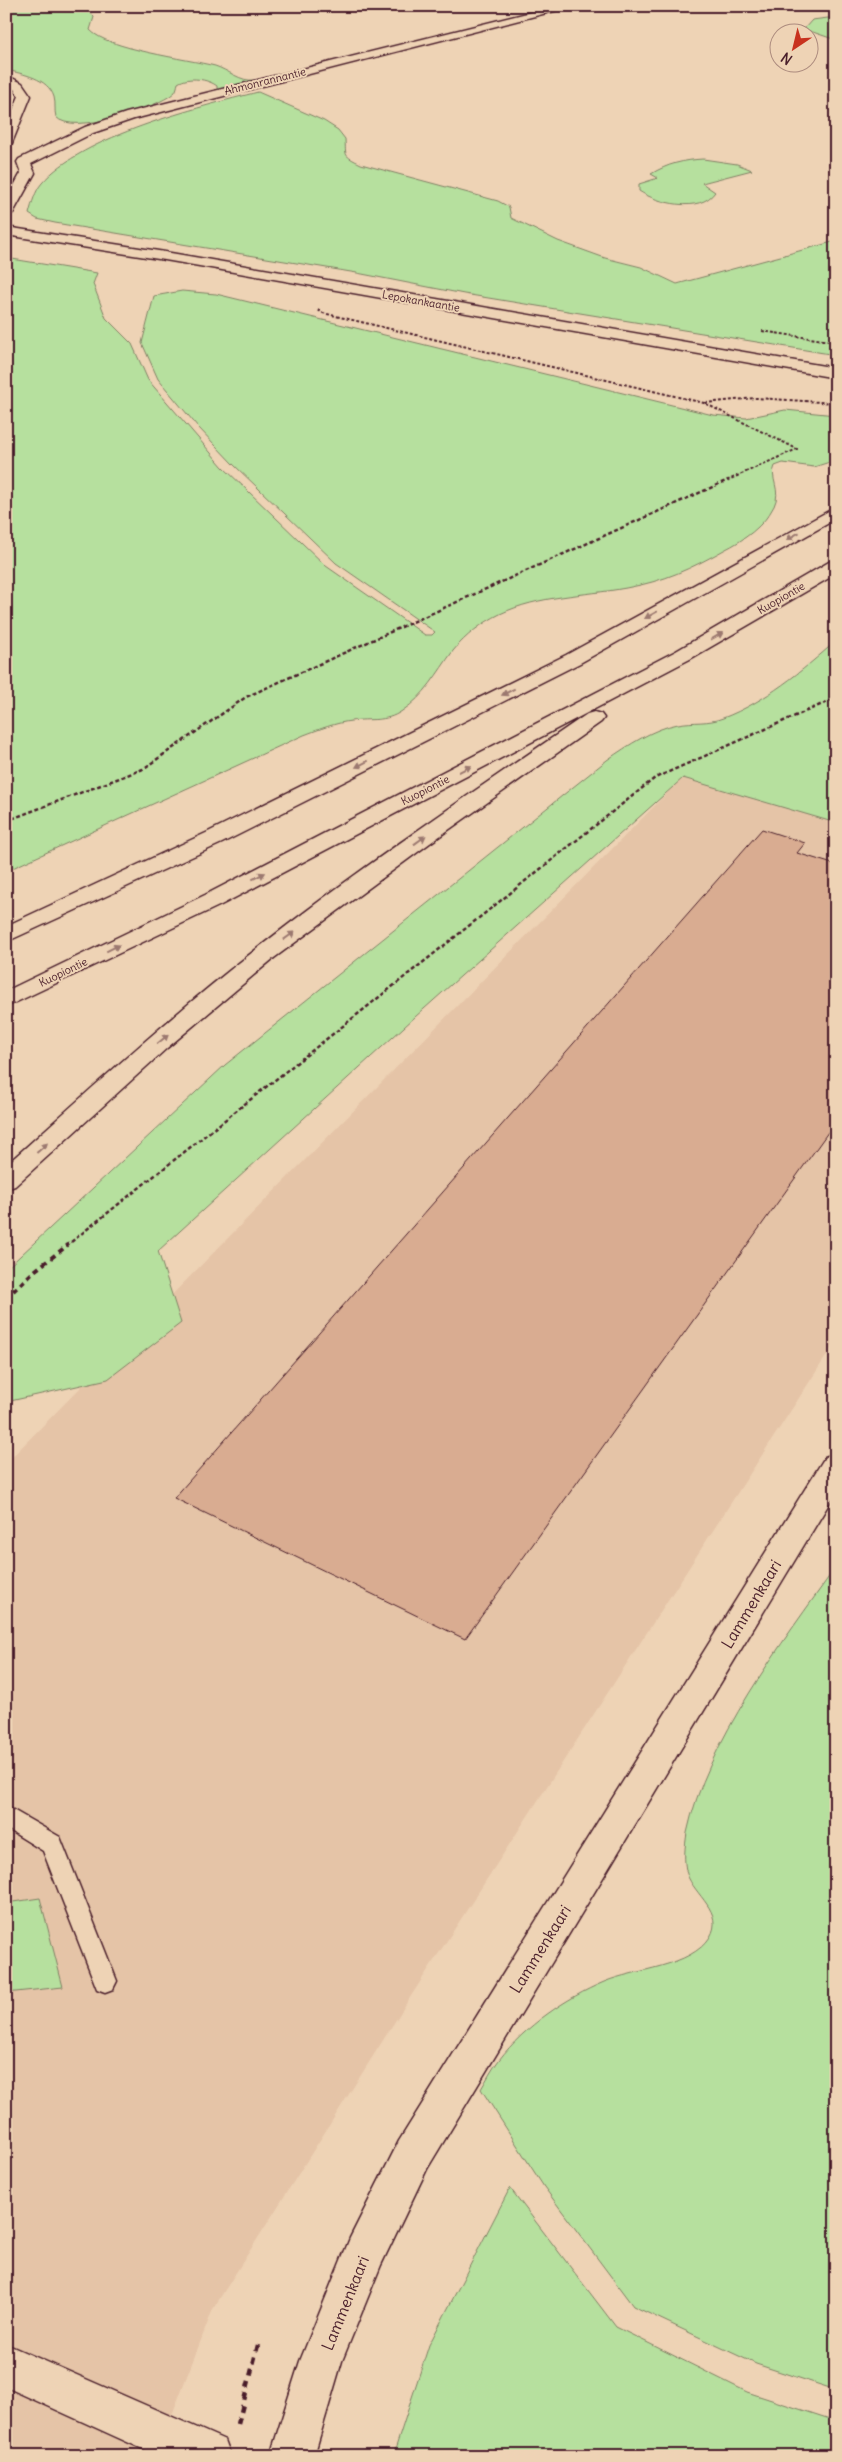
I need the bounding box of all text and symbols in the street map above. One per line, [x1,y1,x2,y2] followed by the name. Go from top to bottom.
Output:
[770,22,820,72] north arrow
[777,48,796,69] text: N
[223,64,307,98] street label: Ahmonrannantie
[381,287,461,315] street label: Lepokankaantie
[786,532,801,540] one-way arrow
[755,579,807,617] street label: Kuopiontie
[645,611,658,620] one-way arrow
[710,631,724,640] one-way arrow
[501,688,515,696] one-way arrow
[355,760,370,768] one-way arrow
[458,765,472,773] one-way arrow
[398,772,452,808] street label: Kuopiontie
[413,835,427,845] one-way arrow
[251,872,266,880] one-way arrow
[282,931,296,941] one-way arrow
[106,944,120,952] one-way arrow
[36,954,90,990] street label: Kuopiontie
[157,1034,169,1045] one-way arrow
[36,1142,49,1153] one-way arrow
[717,1556,785,1652] street label: Lammenkaari
[505,1901,575,1997] street label: Lammenkaari
[317,2253,373,2353] street label: Lammenkaari

